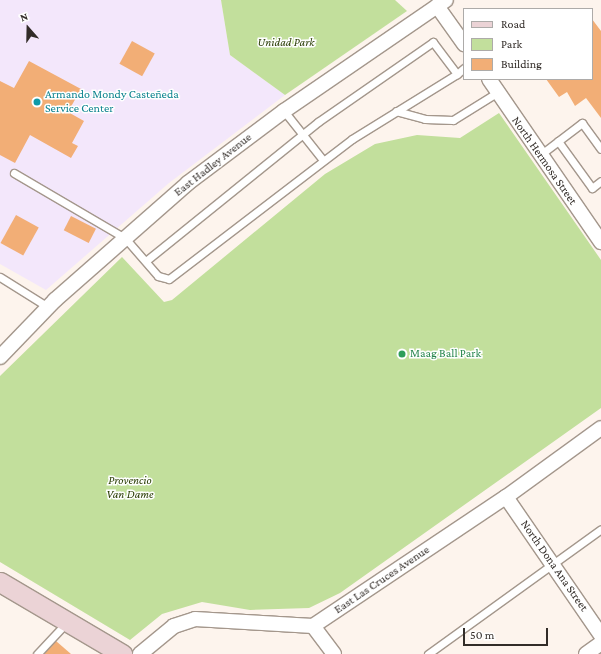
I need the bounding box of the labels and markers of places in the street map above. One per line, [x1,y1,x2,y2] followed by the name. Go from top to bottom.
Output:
[45,88,179,116] place label: Armando Mondy Casteñeda Service Center
[32,97,42,107] marker: Armando Mondy Casteñeda Service Center
[410,347,481,361] place label: Maag Ball Park
[397,349,407,359] marker: Maag Ball Park

